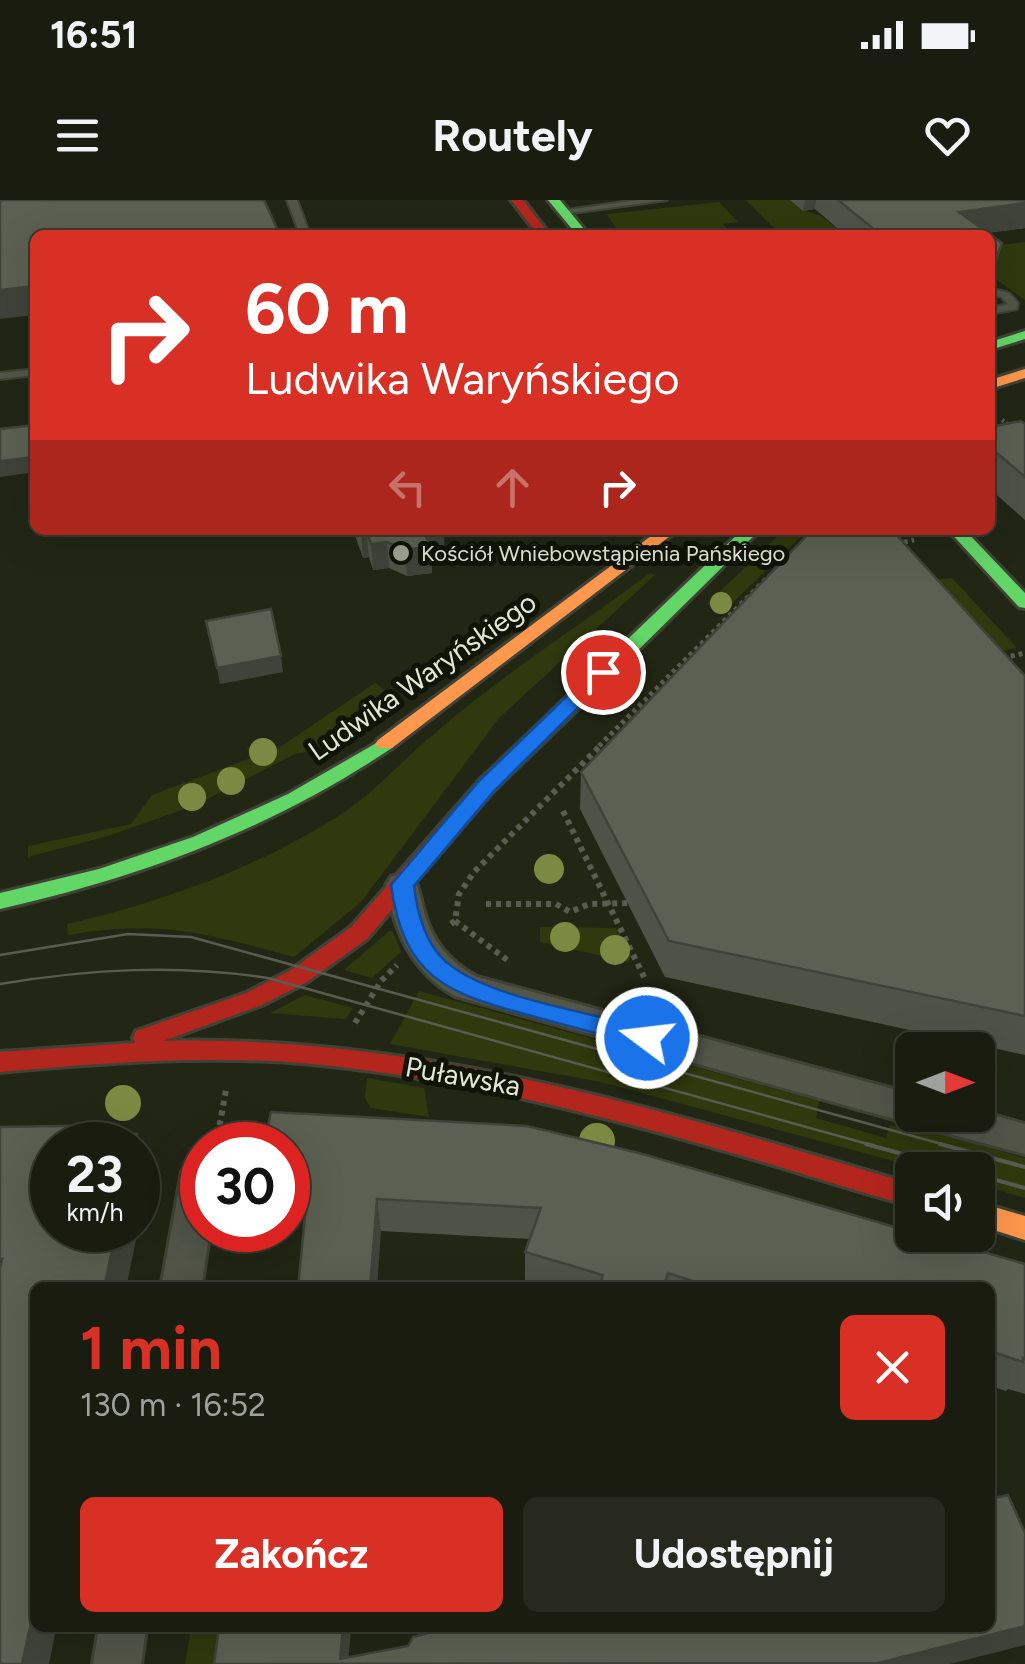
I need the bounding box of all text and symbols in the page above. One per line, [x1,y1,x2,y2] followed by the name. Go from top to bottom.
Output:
[50,12,138,58] text: 16:51
[50,108,105,163] icon: menu
[432,108,593,162] text: Routely
[920,108,975,163] icon: heart
[245,266,409,351] text: 60 m
[80,270,210,400] icon: right
[245,351,680,405] text: Ludwika Waryńskiego
[380,460,435,515] icon: left
[485,460,540,515] icon: ahead
[590,460,645,515] icon: right
[421,540,785,567] place label: Kościół Wniebowstąpienia Pańskiego
[390,542,412,564] marker: Kościół Wniebowstąpienia Pańskiego
[301,585,543,767] street label: Ludwika Waryńskiego
[561,630,646,715] pin
[576,645,631,700] icon: arrive
[595,986,699,1090] position arrow
[895,1032,995,1132] north arrow
[895,1032,995,1252] map controls
[403,1049,523,1103] street label: Puławska
[180,1122,310,1252] speed limit sign: 30
[67,1144,123,1205] text: 23
[895,1152,995,1252] button: sound
[66,1197,124,1227] text: km/h
[80,1312,222,1384] text: 1 min
[840,1315,945,1420] button: close
[80,1386,266,1424] text: 130 m · 16:52
[80,1497,503,1612] button: Zakończ
[523,1497,945,1612] button: Udostępnij

